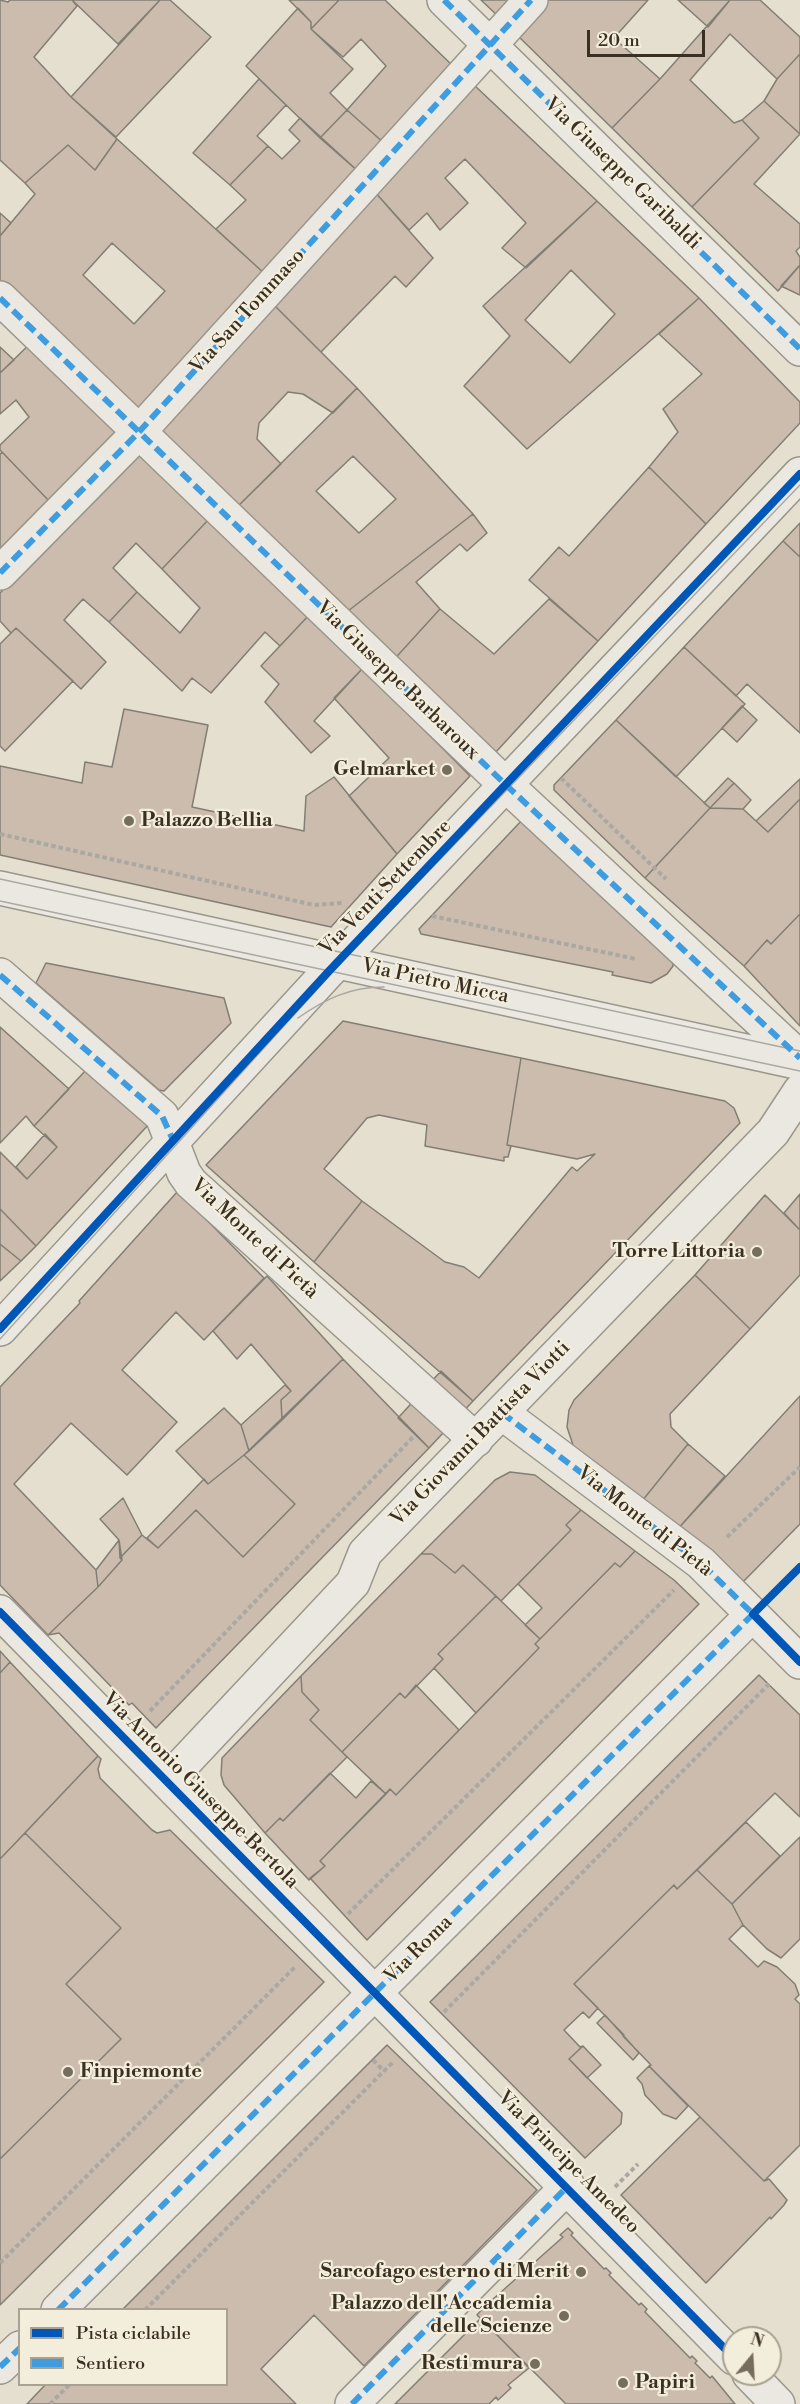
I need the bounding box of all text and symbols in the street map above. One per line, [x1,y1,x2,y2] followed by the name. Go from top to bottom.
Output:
[590,18,708,56] scale bar
[598,29,640,52] text: 20 m
[539,93,705,255] street label: Via Giuseppe Garibaldi
[185,244,311,380] street label: Via San Tommaso
[310,597,484,765] street label: Via Giuseppe Barbaroux
[333,758,435,782] place label: Gelmarket
[440,763,454,777] marker: Gelmarket
[141,809,272,833] place label: Palazzo Bellia
[122,814,136,828] marker: Palazzo Bellia
[315,815,457,961] street label: Via Venti Settembre
[359,955,511,1009] street label: Via Pietro Micca
[185,1174,323,1304] street label: Via Monte di Pietà
[613,1240,745,1264] place label: Torre Littoria
[750,1245,764,1259] marker: Torre Littoria
[386,1337,576,1531] street label: Via Giovanni Battista Viotti
[571,1461,717,1583] street label: Via Monte di Pietà
[97,1688,303,1894] street label: Via Antonio Giuseppe Bertola
[380,1911,458,1989] street label: Via Roma
[80,2060,202,2084] place label: Finpiemonte
[61,2065,75,2079] marker: Finpiemonte
[492,2087,644,2239] street label: Via Principe Amedeo
[321,2260,569,2284] place label: Sarcofago esterno di Merit
[574,2265,588,2279] marker: Sarcofago esterno di Merit
[331,2292,552,2339] place label: Palazzo dell'Accademia delle Scienze
[18,2308,228,2386] legend
[557,2309,571,2323] marker: Palazzo dell'Accademia delle Scienze
[76,2322,191,2345] text: Pista ciclabile
[722,2326,782,2386] north arrow
[748,2329,766,2352] text: N
[76,2352,145,2375] text: Sentiero
[421,2352,523,2376] place label: Resti mura
[528,2357,542,2371] marker: Resti mura
[635,2371,695,2395] place label: Papiri
[616,2376,630,2390] marker: Papiri

